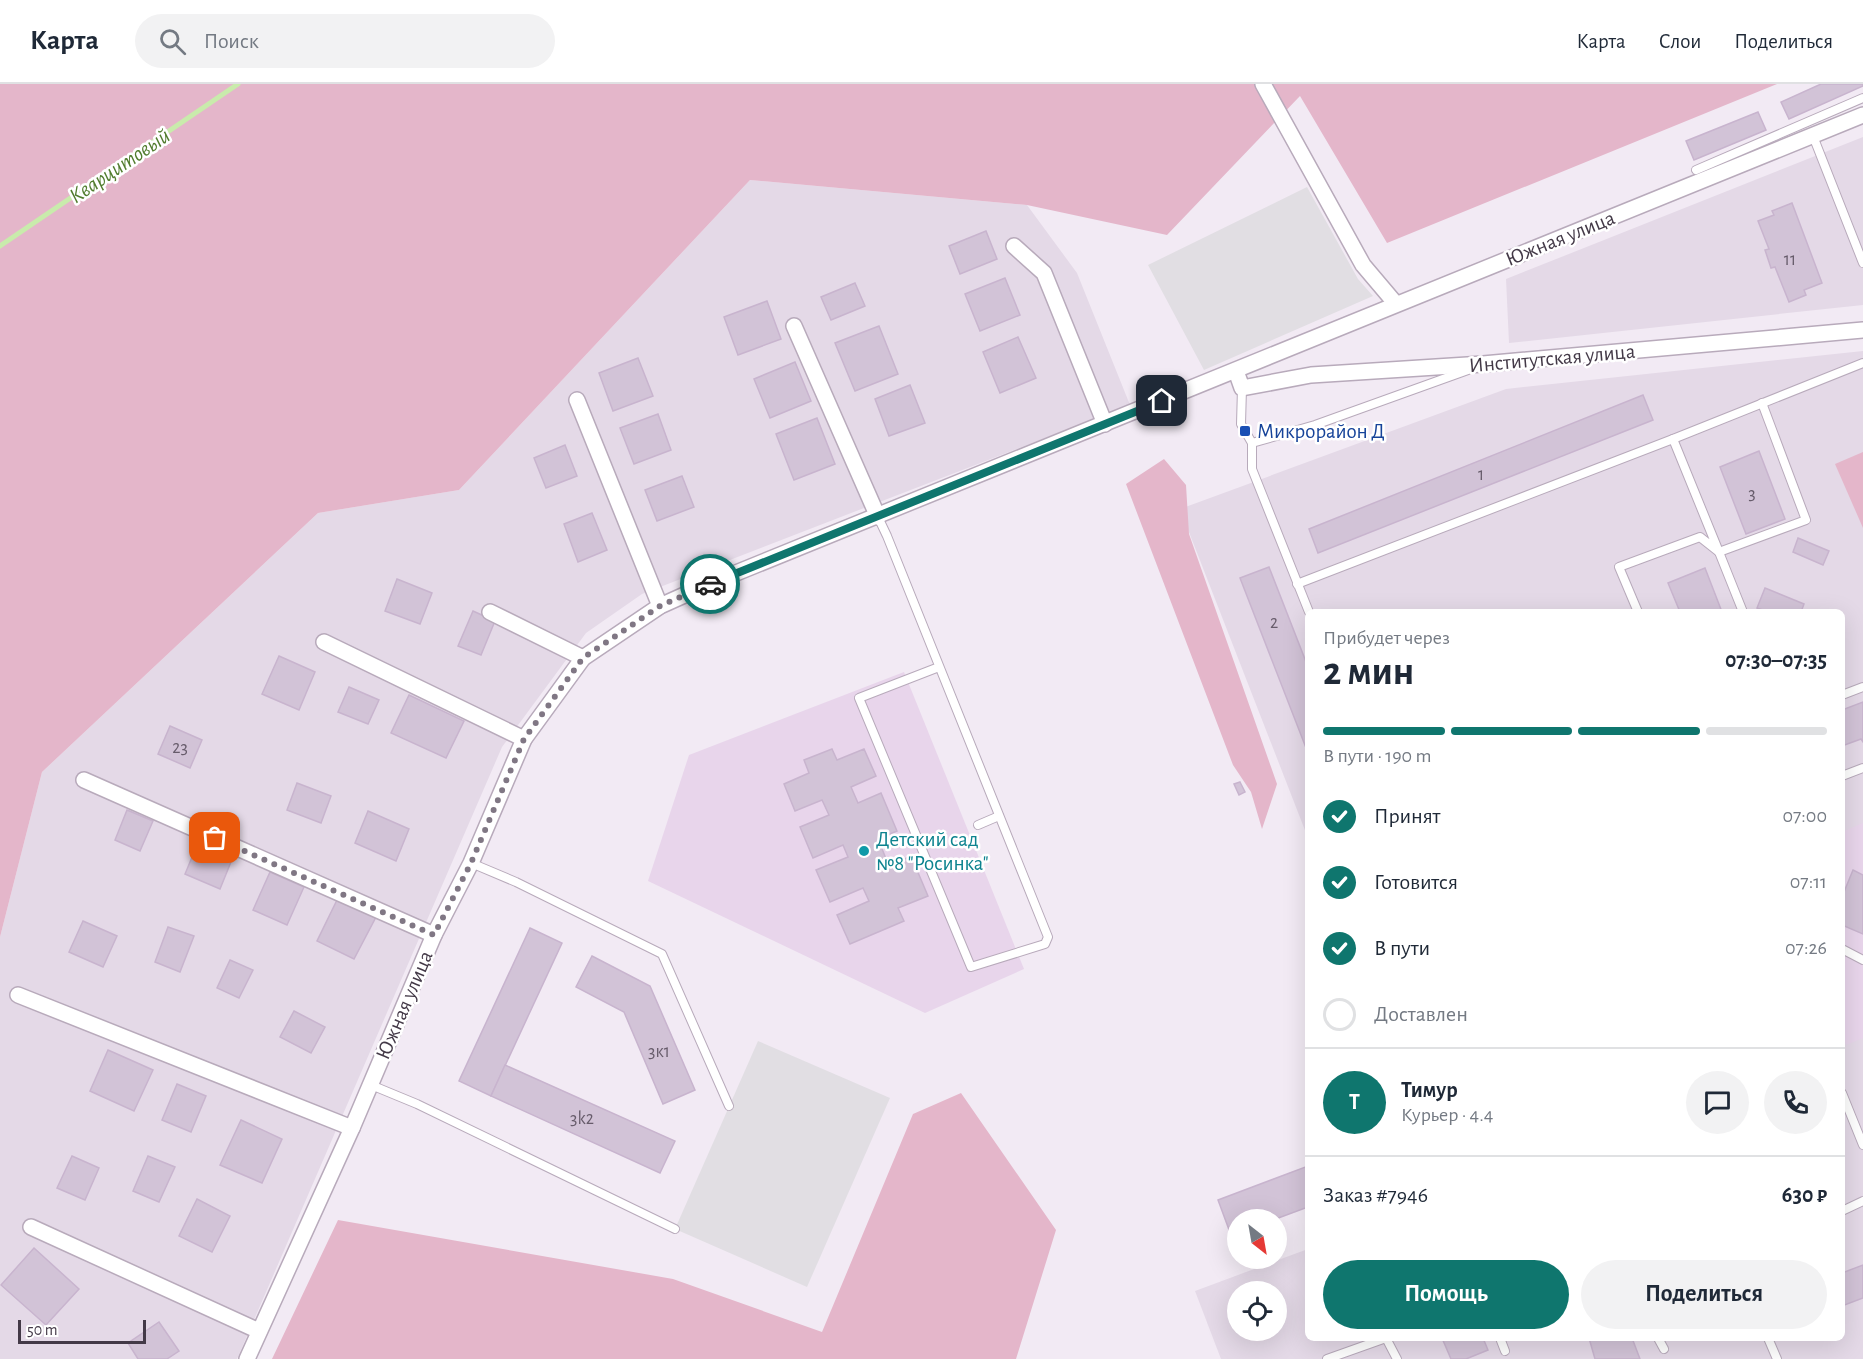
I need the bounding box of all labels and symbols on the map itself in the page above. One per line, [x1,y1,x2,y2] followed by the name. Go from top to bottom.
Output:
[65,124,174,208] water label: Кварцитовый
[1503,207,1618,270] street label: Южная улица
[1784,251,1796,269] house number: 11
[1468,341,1636,376] street label: Институтская улица
[1136,375,1187,426] pin
[1257,421,1385,442] place label: Микрорайон Д
[1238,424,1252,438] marker: Микрорайон Д
[1478,466,1484,484] house number: 1
[1748,485,1756,503] house number: 3
[680,554,740,614] courier
[1270,614,1278,632] house number: 2
[172,739,188,757] house number: 23
[189,812,240,863] pin
[876,829,989,874] place label: Детский сад №8 "Росинка"
[857,844,871,858] marker: Детский сад №8 "Росинка"
[372,947,437,1063] street label: Южная улица
[648,1043,670,1061] house number: 3к1
[570,1110,594,1128] house number: 3k2
[1227,1209,1287,1269] north arrow
[18,1317,146,1344] scale bar

